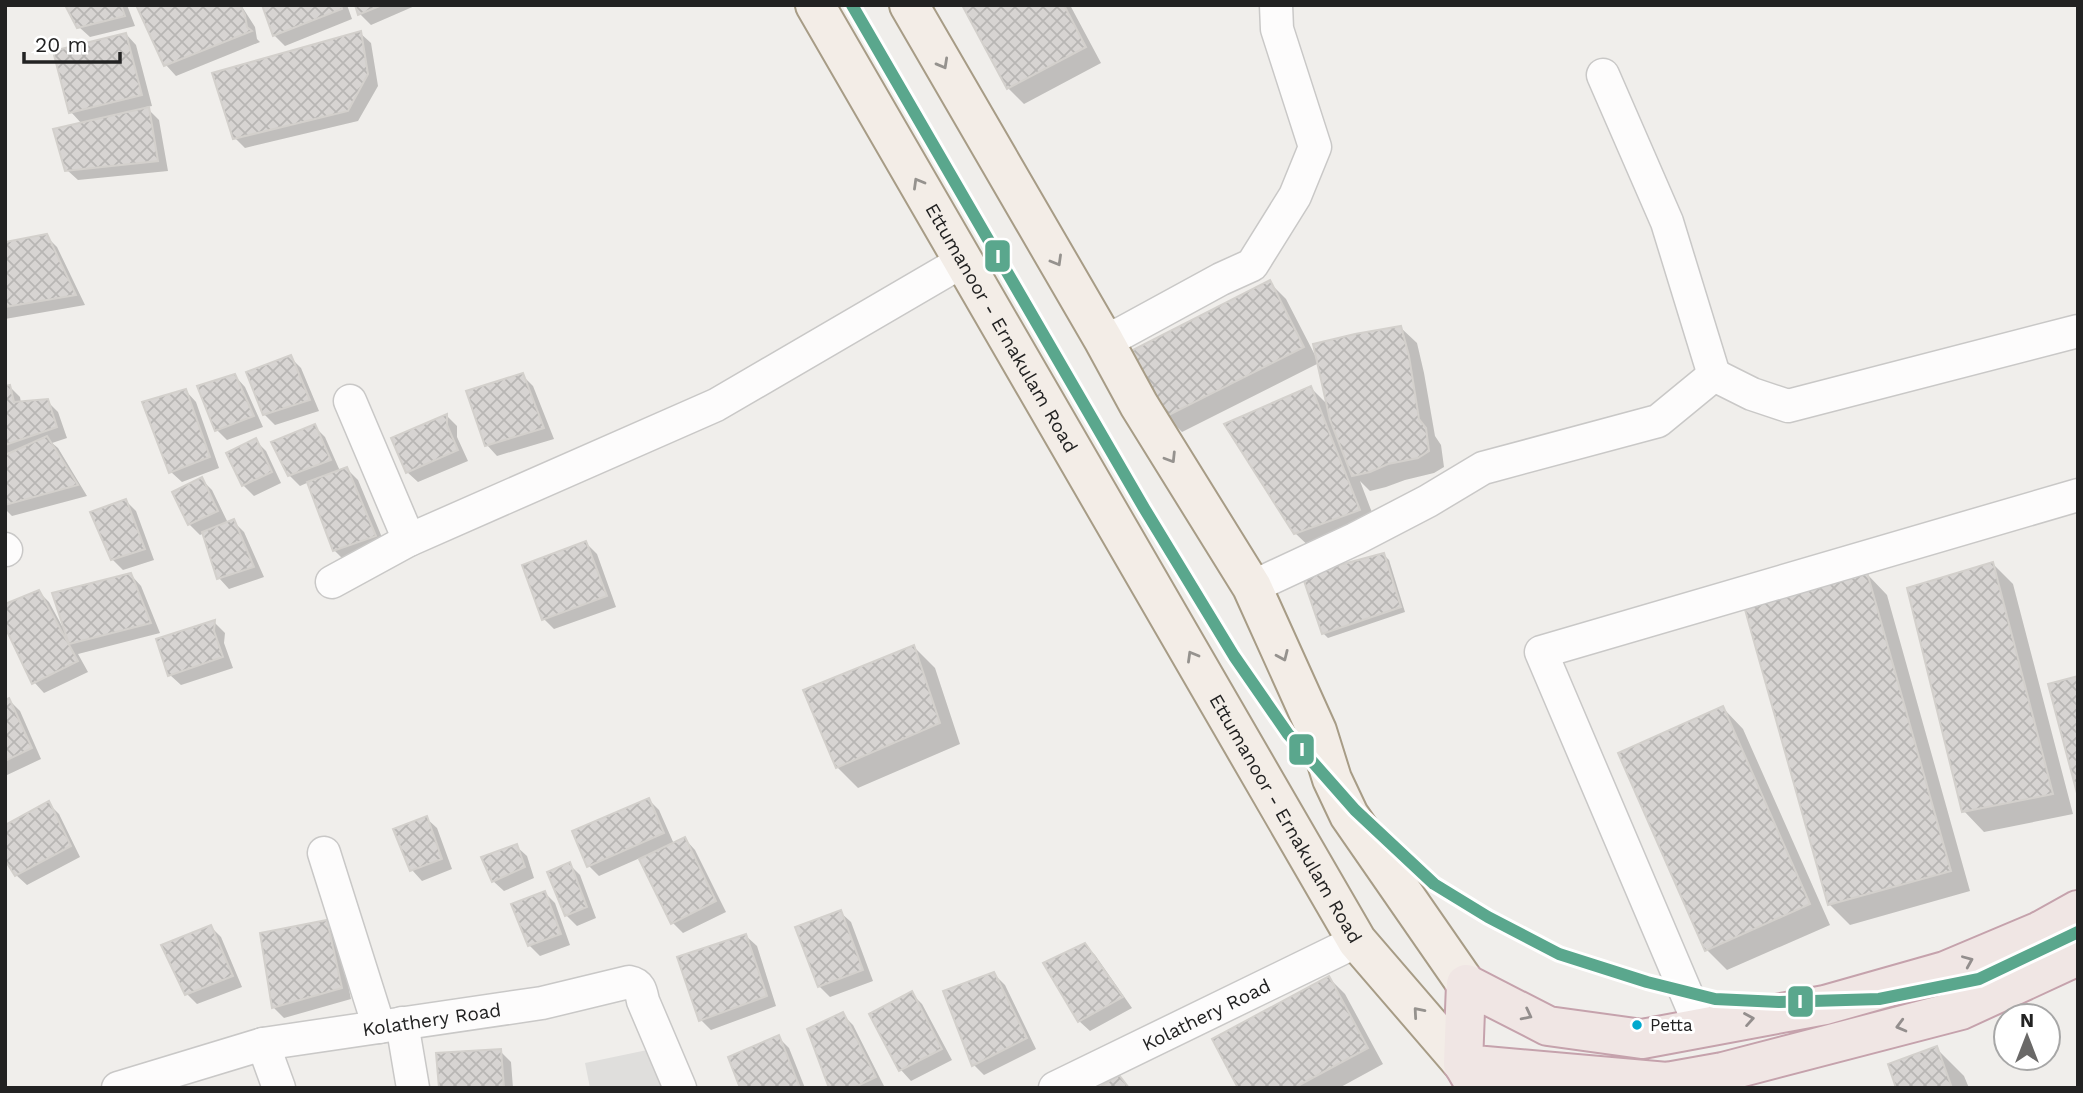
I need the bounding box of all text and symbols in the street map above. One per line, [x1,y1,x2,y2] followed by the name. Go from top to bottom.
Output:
[24,21,121,65] scale bar
[35,32,87,57] text: 20 m
[935,57,948,69] one-way arrow
[913,178,926,191] one-way arrow
[921,199,1083,457] street label: Ettumanoor - Ernakulam Road
[984,239,1011,273] line badge: I
[995,245,1001,268] text: I
[1049,254,1062,266] one-way arrow
[1163,450,1176,463] one-way arrow
[1275,648,1289,661] one-way arrow
[1187,650,1200,663] one-way arrow
[1205,690,1367,947] street label: Ettumanoor - Ernakulam Road
[1288,733,1315,766] line badge: I
[1299,738,1305,761] text: I
[1961,955,1974,969] one-way arrow
[1138,974,1274,1055] street label: Kolathery Road
[1787,985,1814,1018] line badge: I
[1797,990,1803,1013] text: I
[361,998,503,1041] street label: Kolathery Road
[1992,1002,2062,1072] north arrow
[1414,1007,1426,1020] one-way arrow
[1520,1007,1532,1021] one-way arrow
[2020,1009,2034,1032] text: N
[1743,1012,1755,1027] one-way arrow
[1650,1015,1693,1035] place label: Petta
[1895,1017,1907,1032] one-way arrow
[1630,1018,1644,1032] marker: Petta

